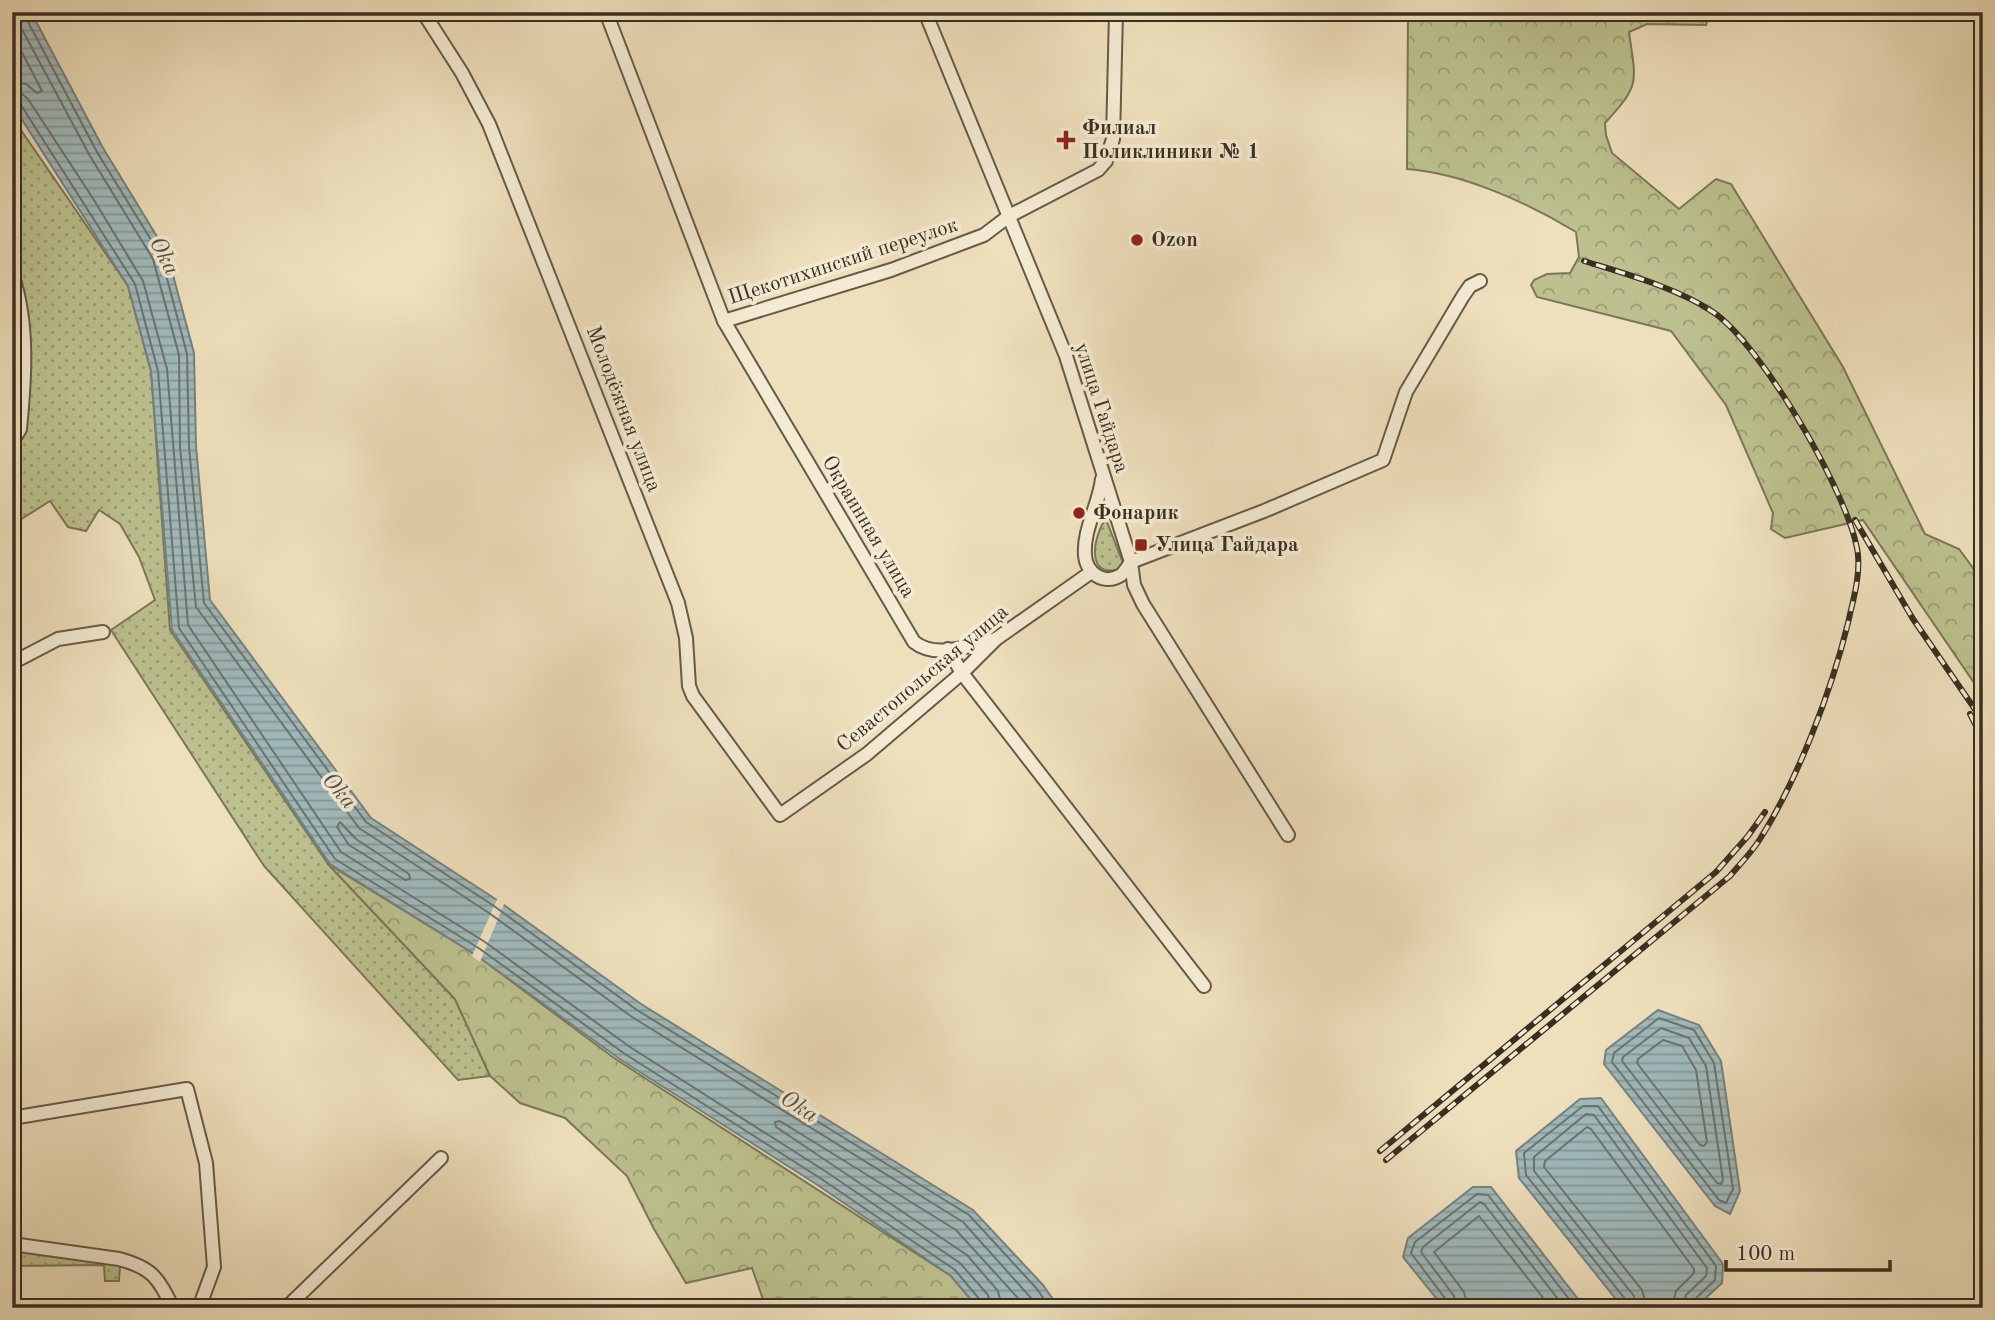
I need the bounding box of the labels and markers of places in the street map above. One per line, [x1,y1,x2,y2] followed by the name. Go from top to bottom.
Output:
[1082,118,1259,163] place label: Филиал Поликлиники № 1
[1056,130,1076,150] marker: Филиал Поликлиники № 1
[1151,230,1198,251] place label: Ozon
[1129,232,1145,248] marker: Ozon
[1093,503,1179,524] place label: Фонарик
[1071,505,1087,521] marker: Фонарик
[1155,535,1299,556] place label: Улица Гайдара
[1133,537,1149,553] marker: Улица Гайдара

